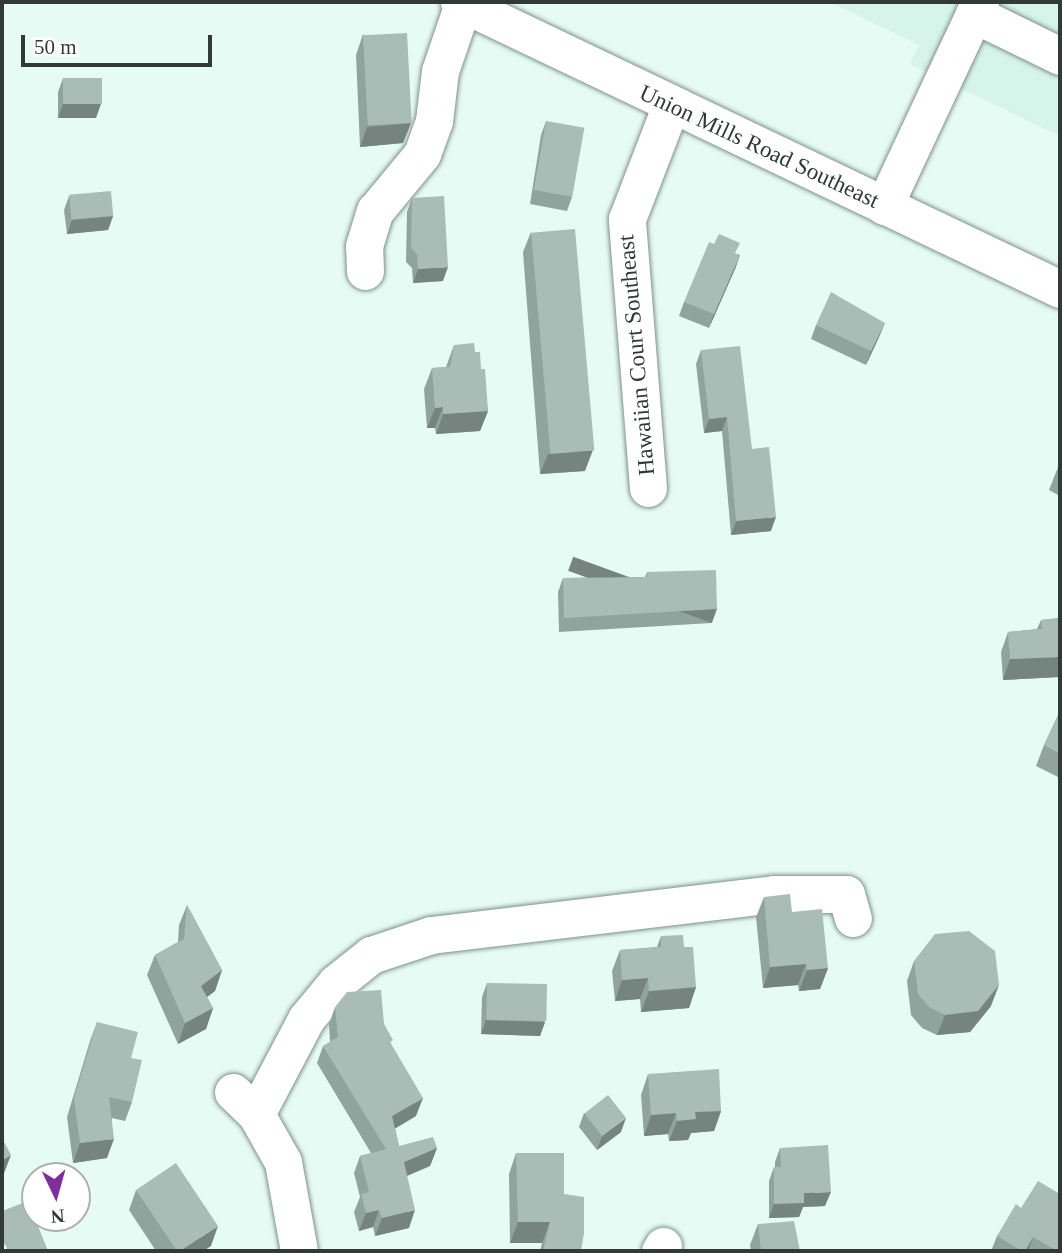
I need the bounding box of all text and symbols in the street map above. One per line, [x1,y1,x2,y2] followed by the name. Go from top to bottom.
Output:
[24,21,215,65] scale bar
[34,35,77,59] text: 50 m
[635,79,883,215] street label: Union Mills Road Southeast
[613,234,661,476] street label: Hawaiian Court Southeast
[21,1162,91,1232] north arrow
[50,1205,65,1227] text: N

